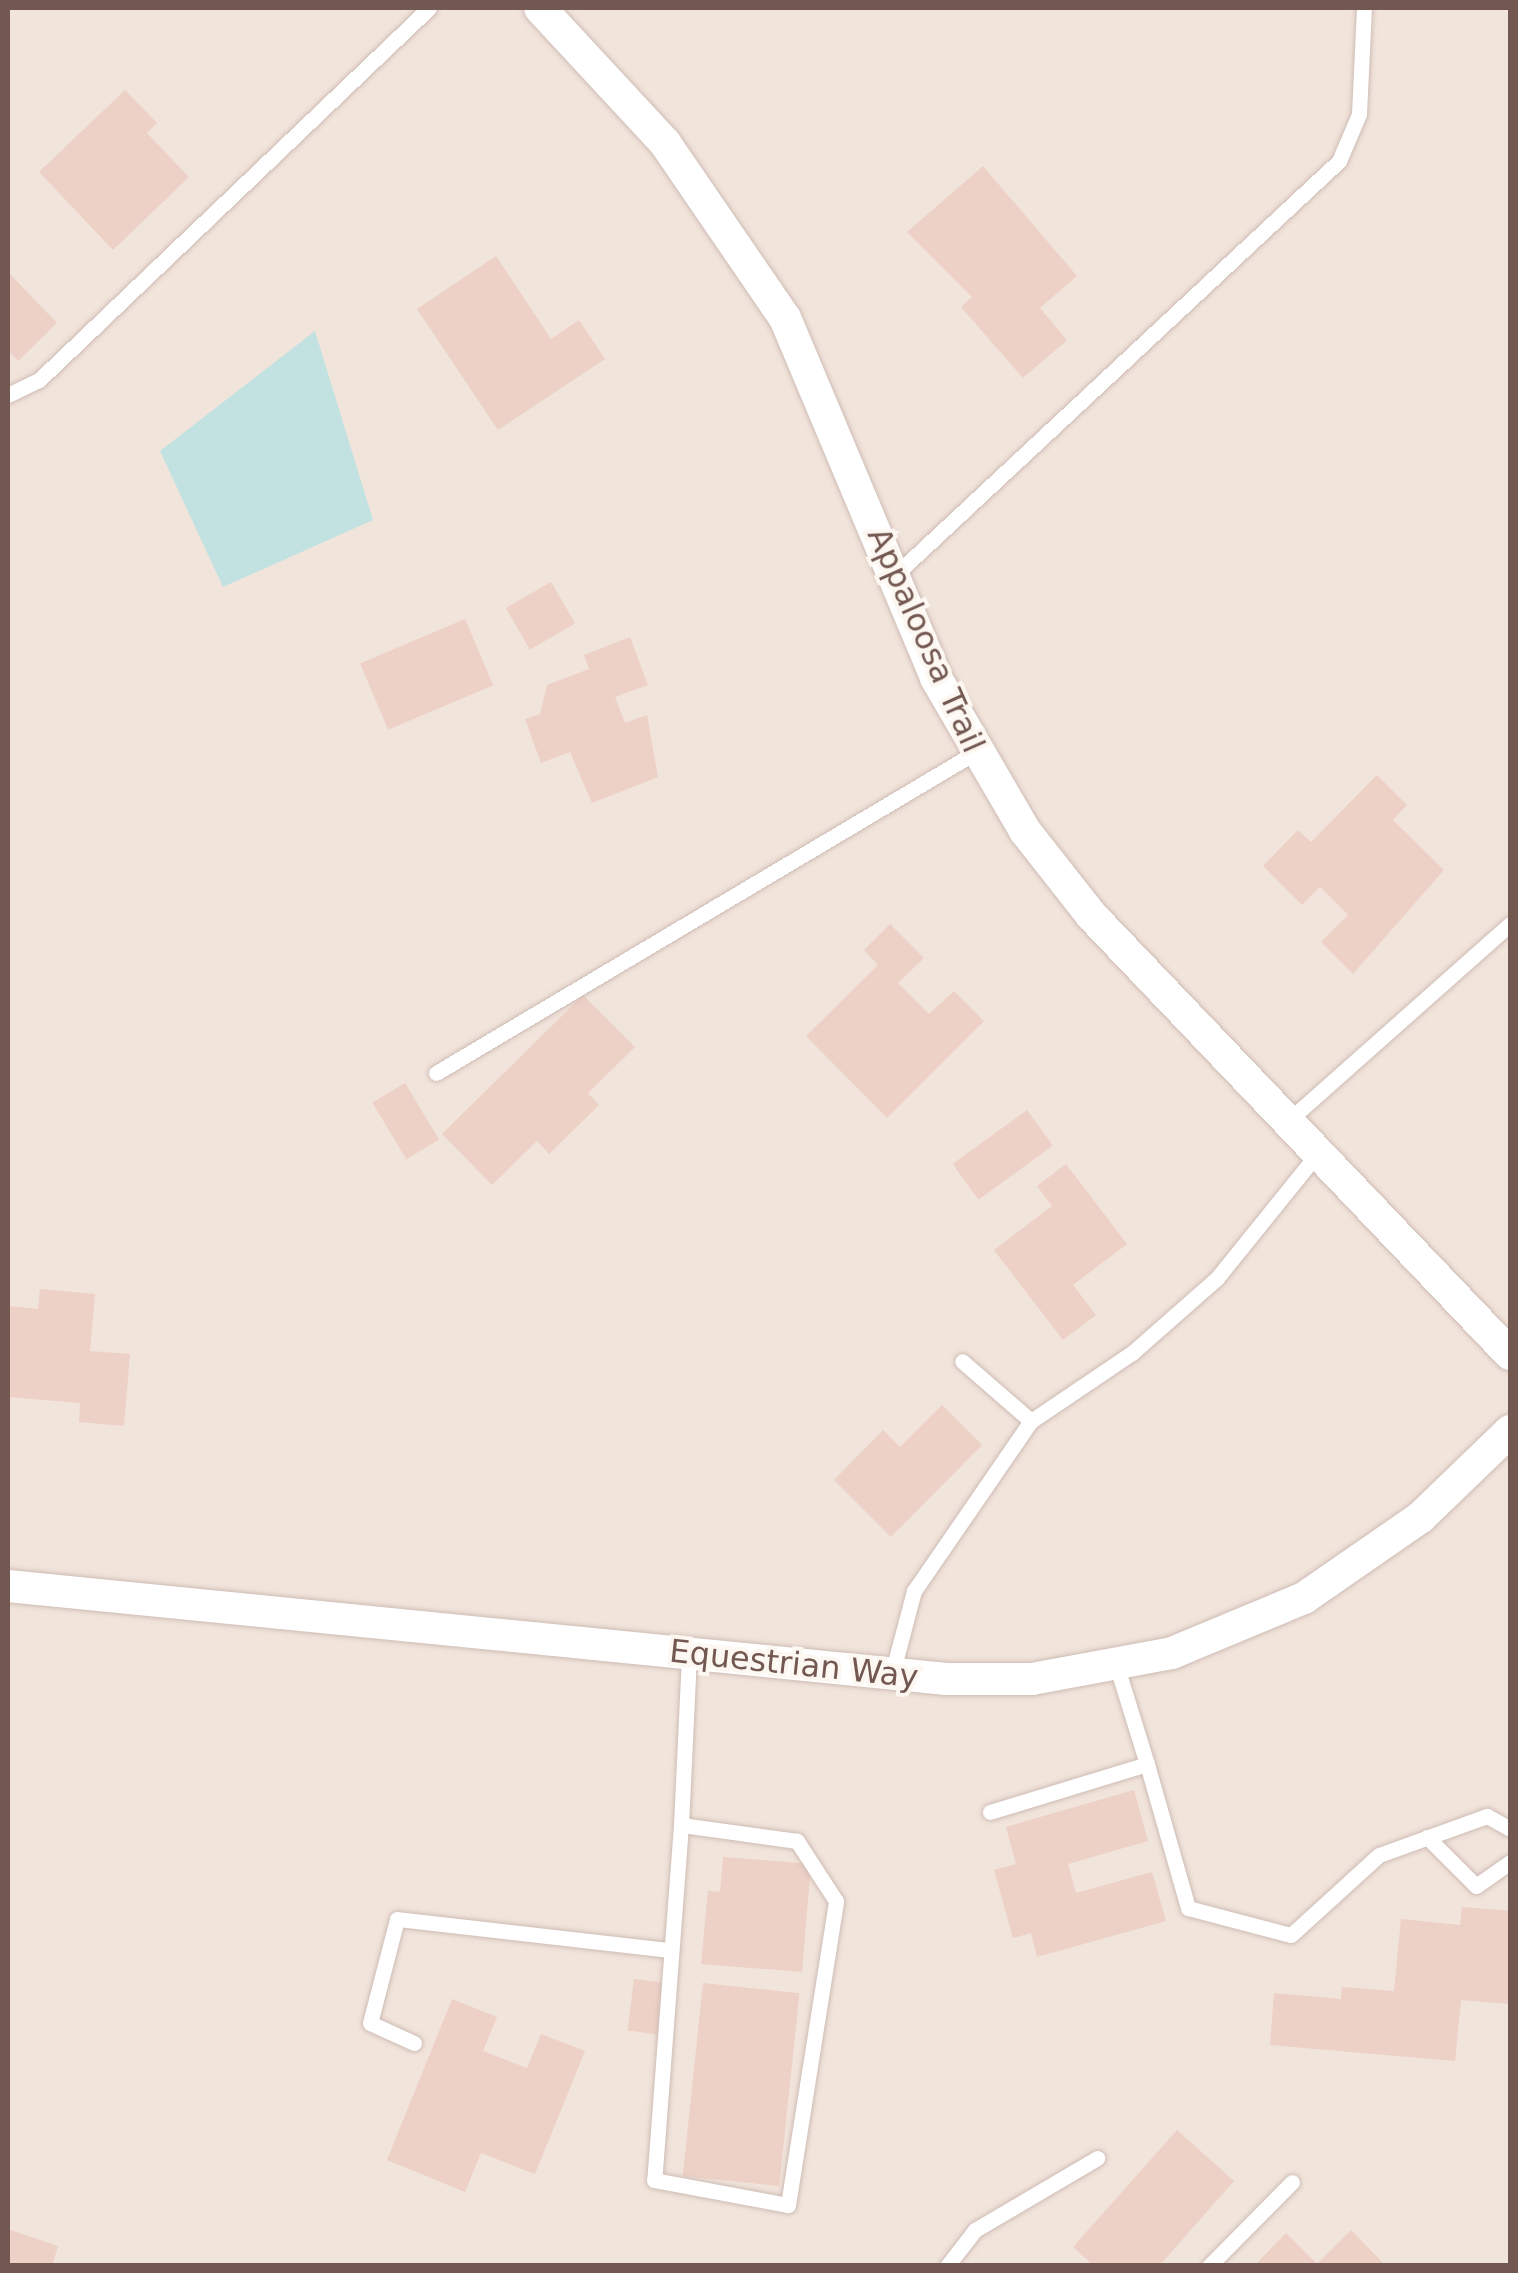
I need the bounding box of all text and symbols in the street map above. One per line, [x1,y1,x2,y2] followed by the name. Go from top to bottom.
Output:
[859,522,993,758] street label: Appaloosa Trail
[668,1632,920,1696] street label: Equestrian Way

